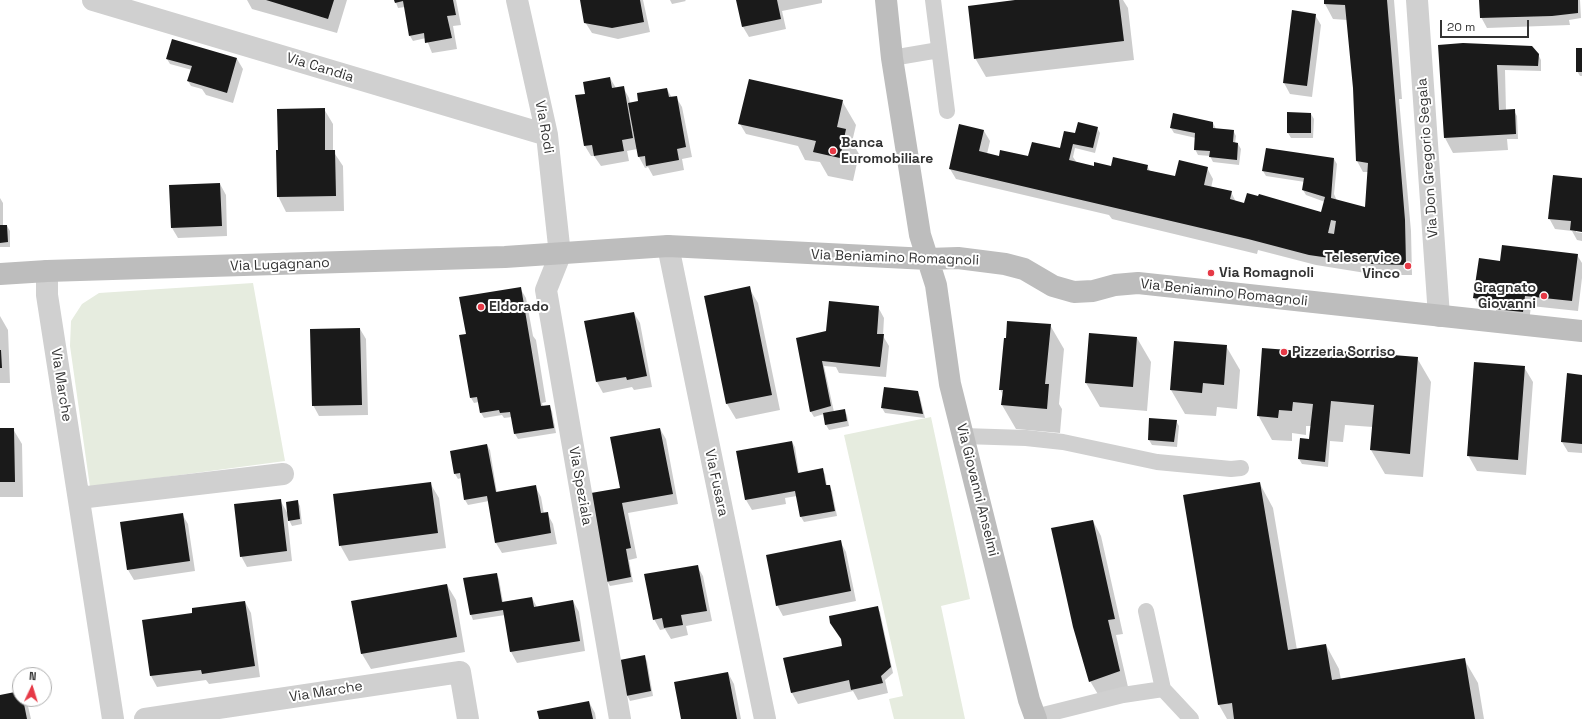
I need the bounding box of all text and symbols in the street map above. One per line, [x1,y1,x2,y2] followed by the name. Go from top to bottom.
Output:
[1442,12,1531,38] scale bar
[1447,19,1475,35] text: 20 m
[284,50,356,86] street label: Via Candia
[1414,77,1442,239] street label: Via Don Gregorio Segala
[531,99,557,155] street label: Via Rodi
[841,135,933,168] place label: Banca Euromobiliare
[828,146,838,156] marker: Banca Euromobiliare
[811,247,979,269] street label: Via Beniamino Romagnoli
[1325,250,1400,282] place label: Teleservice Vinco
[230,255,330,275] street label: Via Lugagnano
[1403,261,1413,271] marker: Teleservice Vinco
[1219,265,1314,281] place label: Via Romagnoli
[1206,268,1216,278] marker: Via Romagnoli
[1140,276,1308,310] street label: Via Beniamino Romagnoli
[1474,280,1536,312] place label: Gragnato Giovanni
[1539,291,1549,301] marker: Gragnato Giovanni
[489,299,549,315] place label: Eldorado
[476,302,486,312] marker: Eldorado
[1292,344,1395,360] place label: Pizzeria Sorriso
[47,347,75,423] street label: Via Marche
[1279,347,1289,357] marker: Pizzeria Sorriso
[952,422,1002,558] street label: Via Giovanni Anselmi
[565,445,595,527] street label: Via Speziala
[701,448,731,518] street label: Via Fusara
[12,667,52,707] north arrow
[29,669,37,683] text: N
[288,678,364,706] street label: Via Marche

